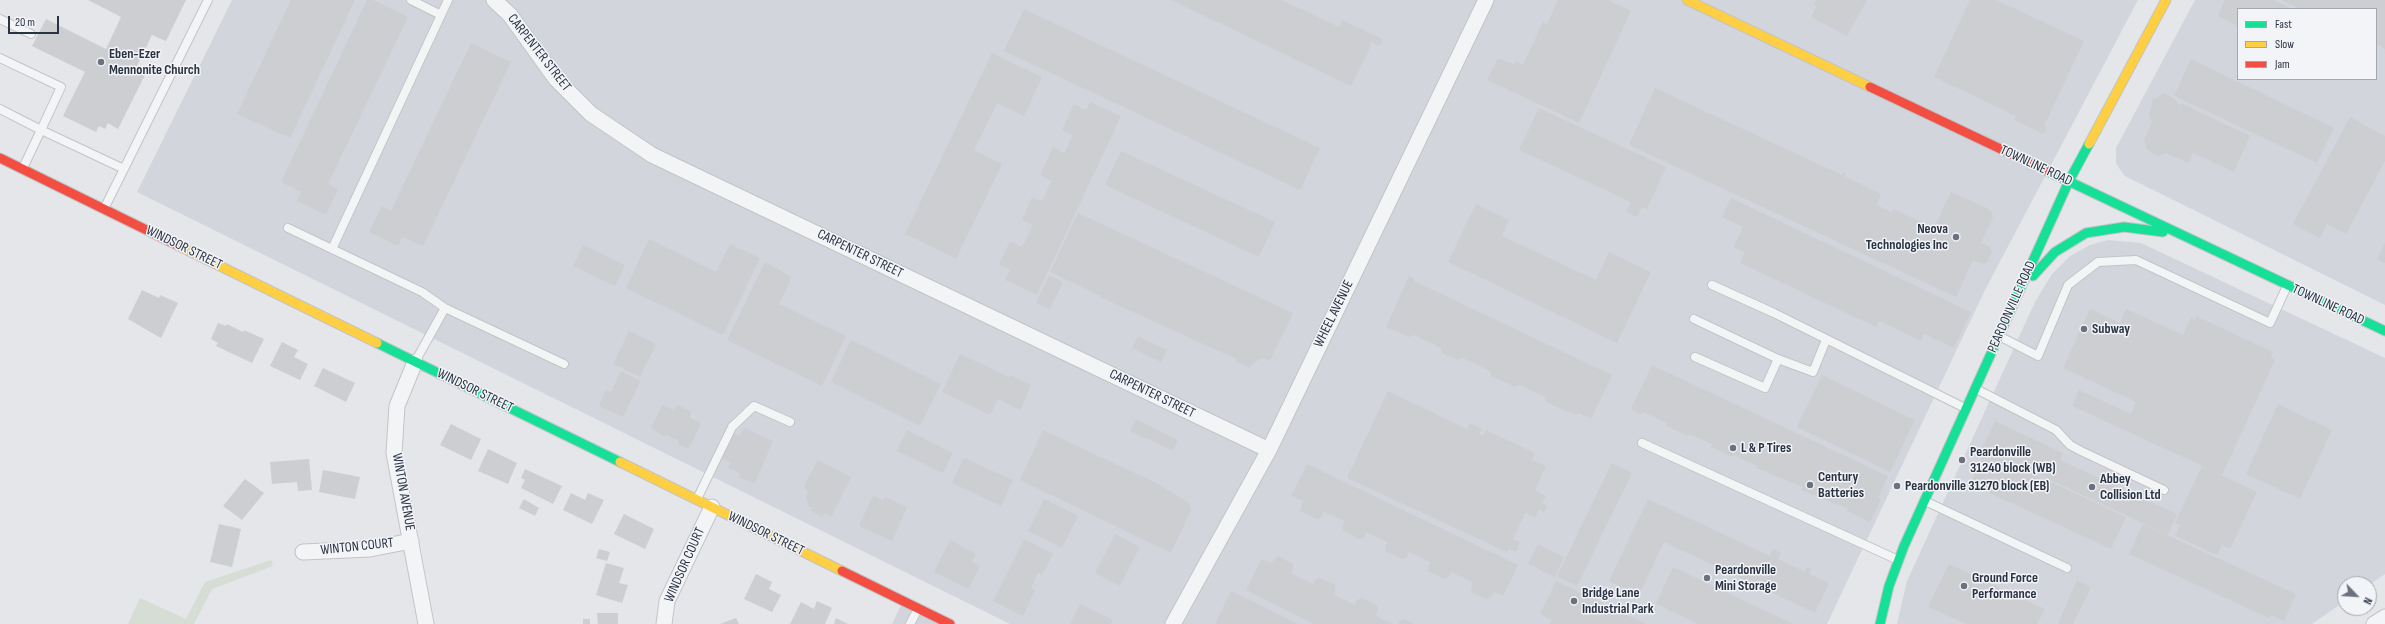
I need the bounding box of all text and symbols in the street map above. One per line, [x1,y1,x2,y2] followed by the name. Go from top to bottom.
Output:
[10,8,61,34] scale bar
[2237,8,2377,80] legend
[504,11,574,95] street label: CARPENTER STREET
[15,15,35,30] text: 20 m
[2275,17,2292,32] text: Fast
[2275,37,2294,52] text: Slow
[109,46,200,78] place label: Eben-Ezer Mennonite Church
[96,57,106,67] marker: Eben-Ezer Mennonite Church
[2275,57,2290,72] text: Jam
[1997,142,2075,190] street label: TOWNLINE ROAD
[1866,221,1948,254] place label: Neova Technologies Inc
[143,222,225,274] street label: WINDSOR STREET
[814,226,906,282] street label: CARPENTER STREET
[1951,232,1961,242] marker: Neova Technologies Inc
[1984,259,2040,355] street label: PEARDONVILLE ROAD
[1311,278,1357,350] street label: WHEEL AVENUE
[2289,281,2367,329] street label: TOWNLINE ROAD
[2092,321,2130,337] place label: Subway
[2079,324,2089,334] marker: Subway
[434,365,516,417] street label: WINDSOR STREET
[1106,366,1198,422] street label: CARPENTER STREET
[1741,440,1791,456] place label: L & P Tires
[1728,443,1738,453] marker: L & P Tires
[1970,444,2055,476] place label: Peardonville 31240 block (WB)
[388,452,418,532] street label: WINTON AVENUE
[1957,455,1967,465] marker: Peardonville 31240 block (WB)
[1818,469,1864,502] place label: Century Batteries
[2100,471,2161,504] place label: Abbey Collision Ltd
[1905,478,2049,494] place label: Peardonville 31270 block (EB)
[1805,480,1815,490] marker: Century Batteries
[1892,481,1902,491] marker: Peardonville 31270 block (EB)
[2087,482,2097,492] marker: Abbey Collision Ltd
[725,508,807,560] street label: WINDSOR STREET
[661,525,709,605] street label: WINDSOR COURT
[320,535,394,559] street label: WINTON COURT
[1715,562,1777,594] place label: Peardonville Mini Storage
[1972,570,2038,602] place label: Ground Force Performance
[1702,573,1712,583] marker: Peardonville Mini Storage
[2337,576,2377,616] north arrow
[1959,581,1969,591] marker: Ground Force Performance
[1582,585,1654,618] place label: Bridge Lane Industrial Park
[2360,595,2375,606] text: N
[1569,596,1579,606] marker: Bridge Lane Industrial Park

